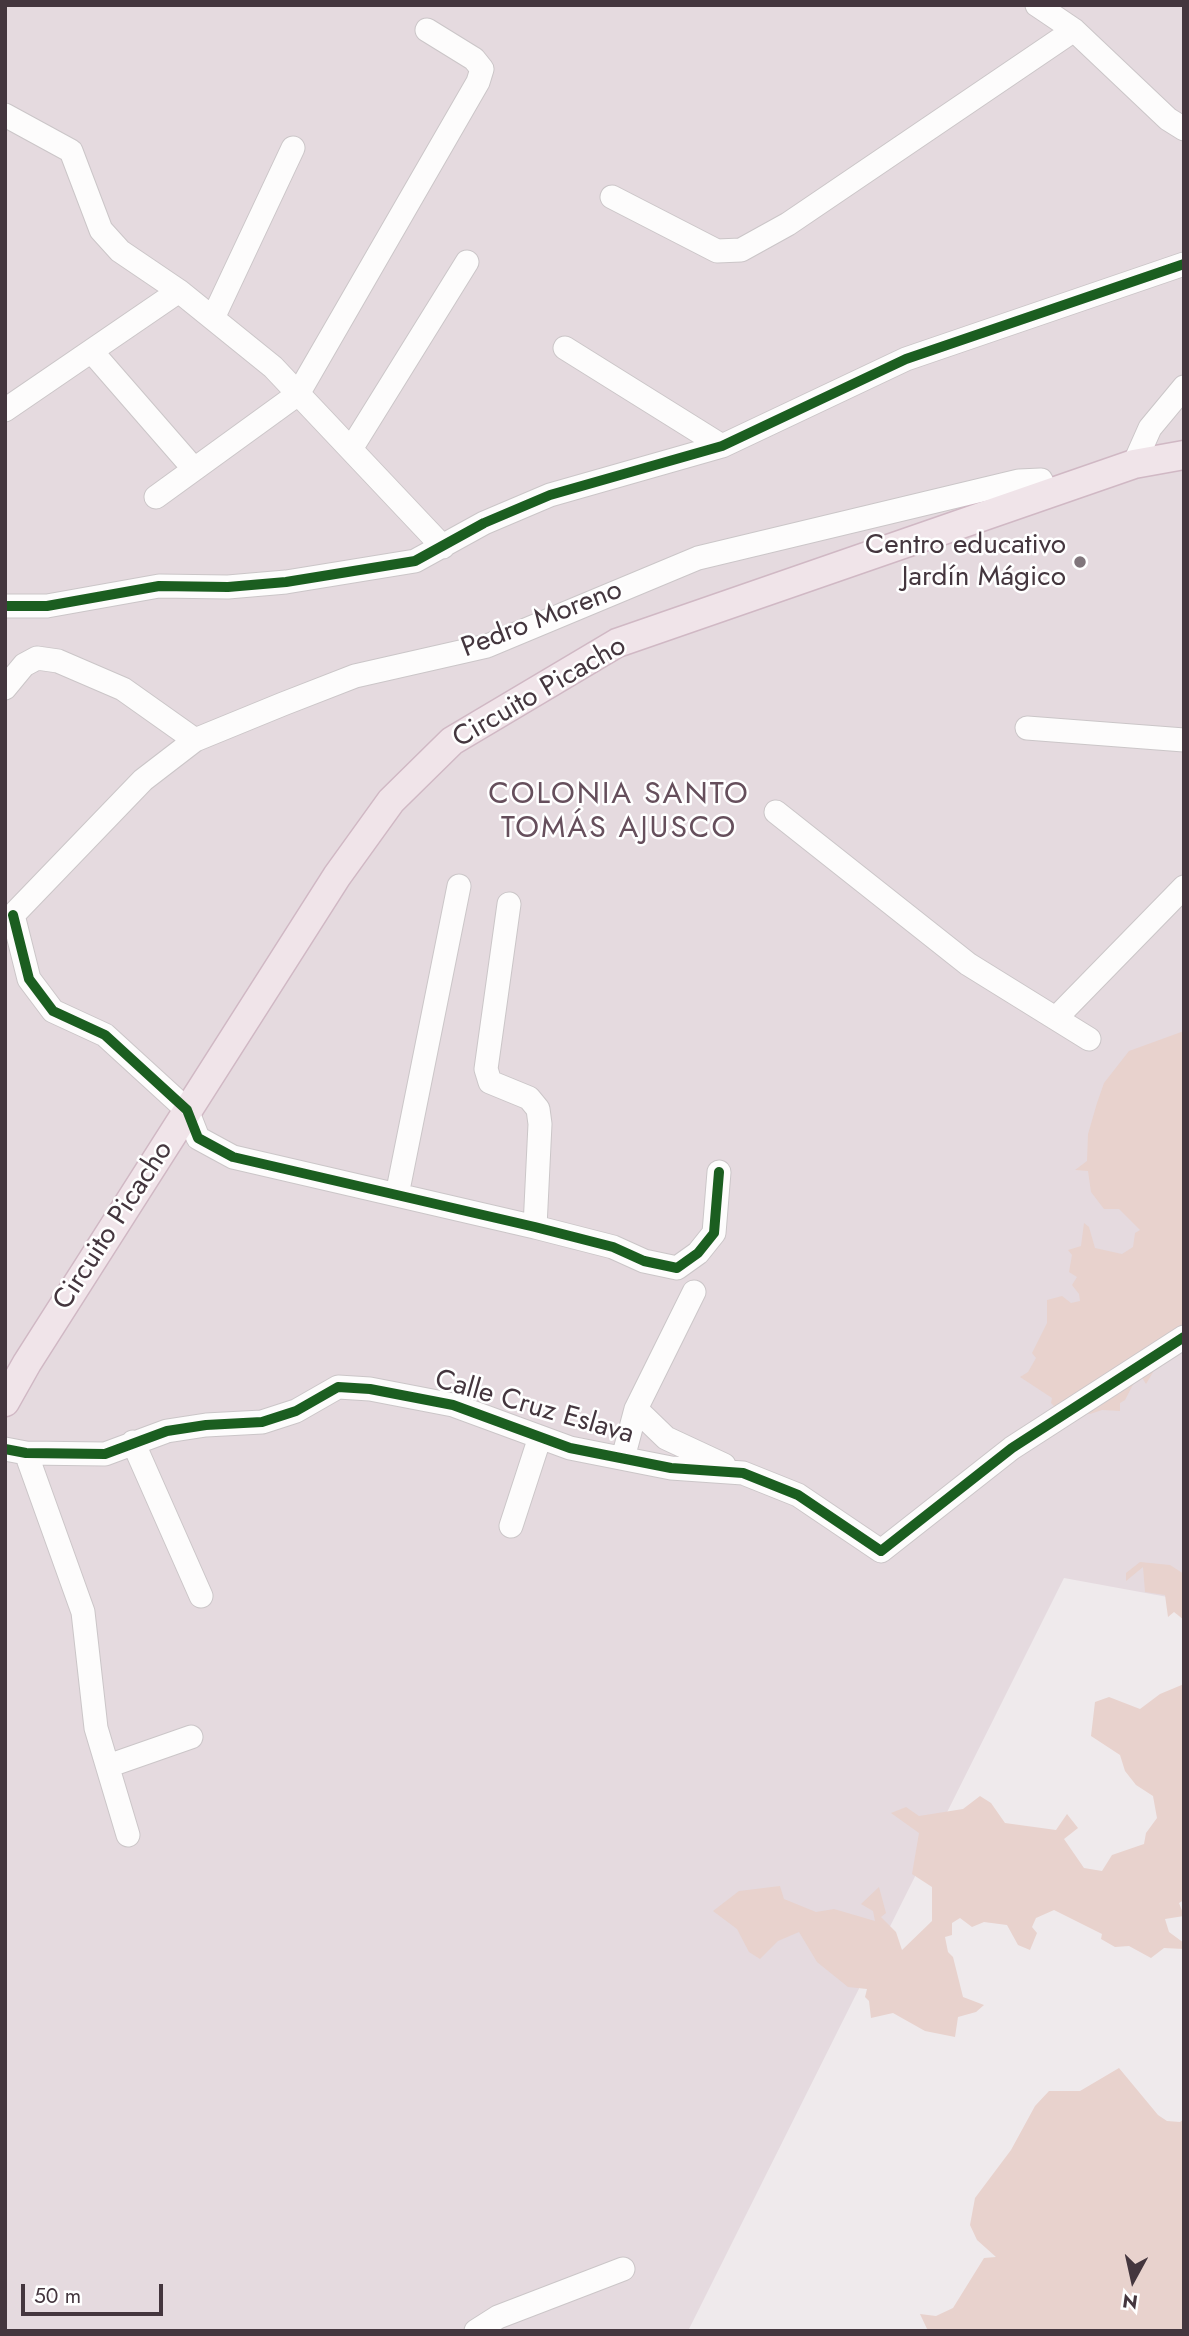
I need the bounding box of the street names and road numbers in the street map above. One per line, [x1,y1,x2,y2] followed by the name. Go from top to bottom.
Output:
[457,574,627,666] street label: Pedro Moreno
[447,630,633,756] street label: Circuito Picacho
[47,1135,181,1317] street label: Circuito Picacho
[431,1364,637,1452] street label: Calle Cruz Eslava

